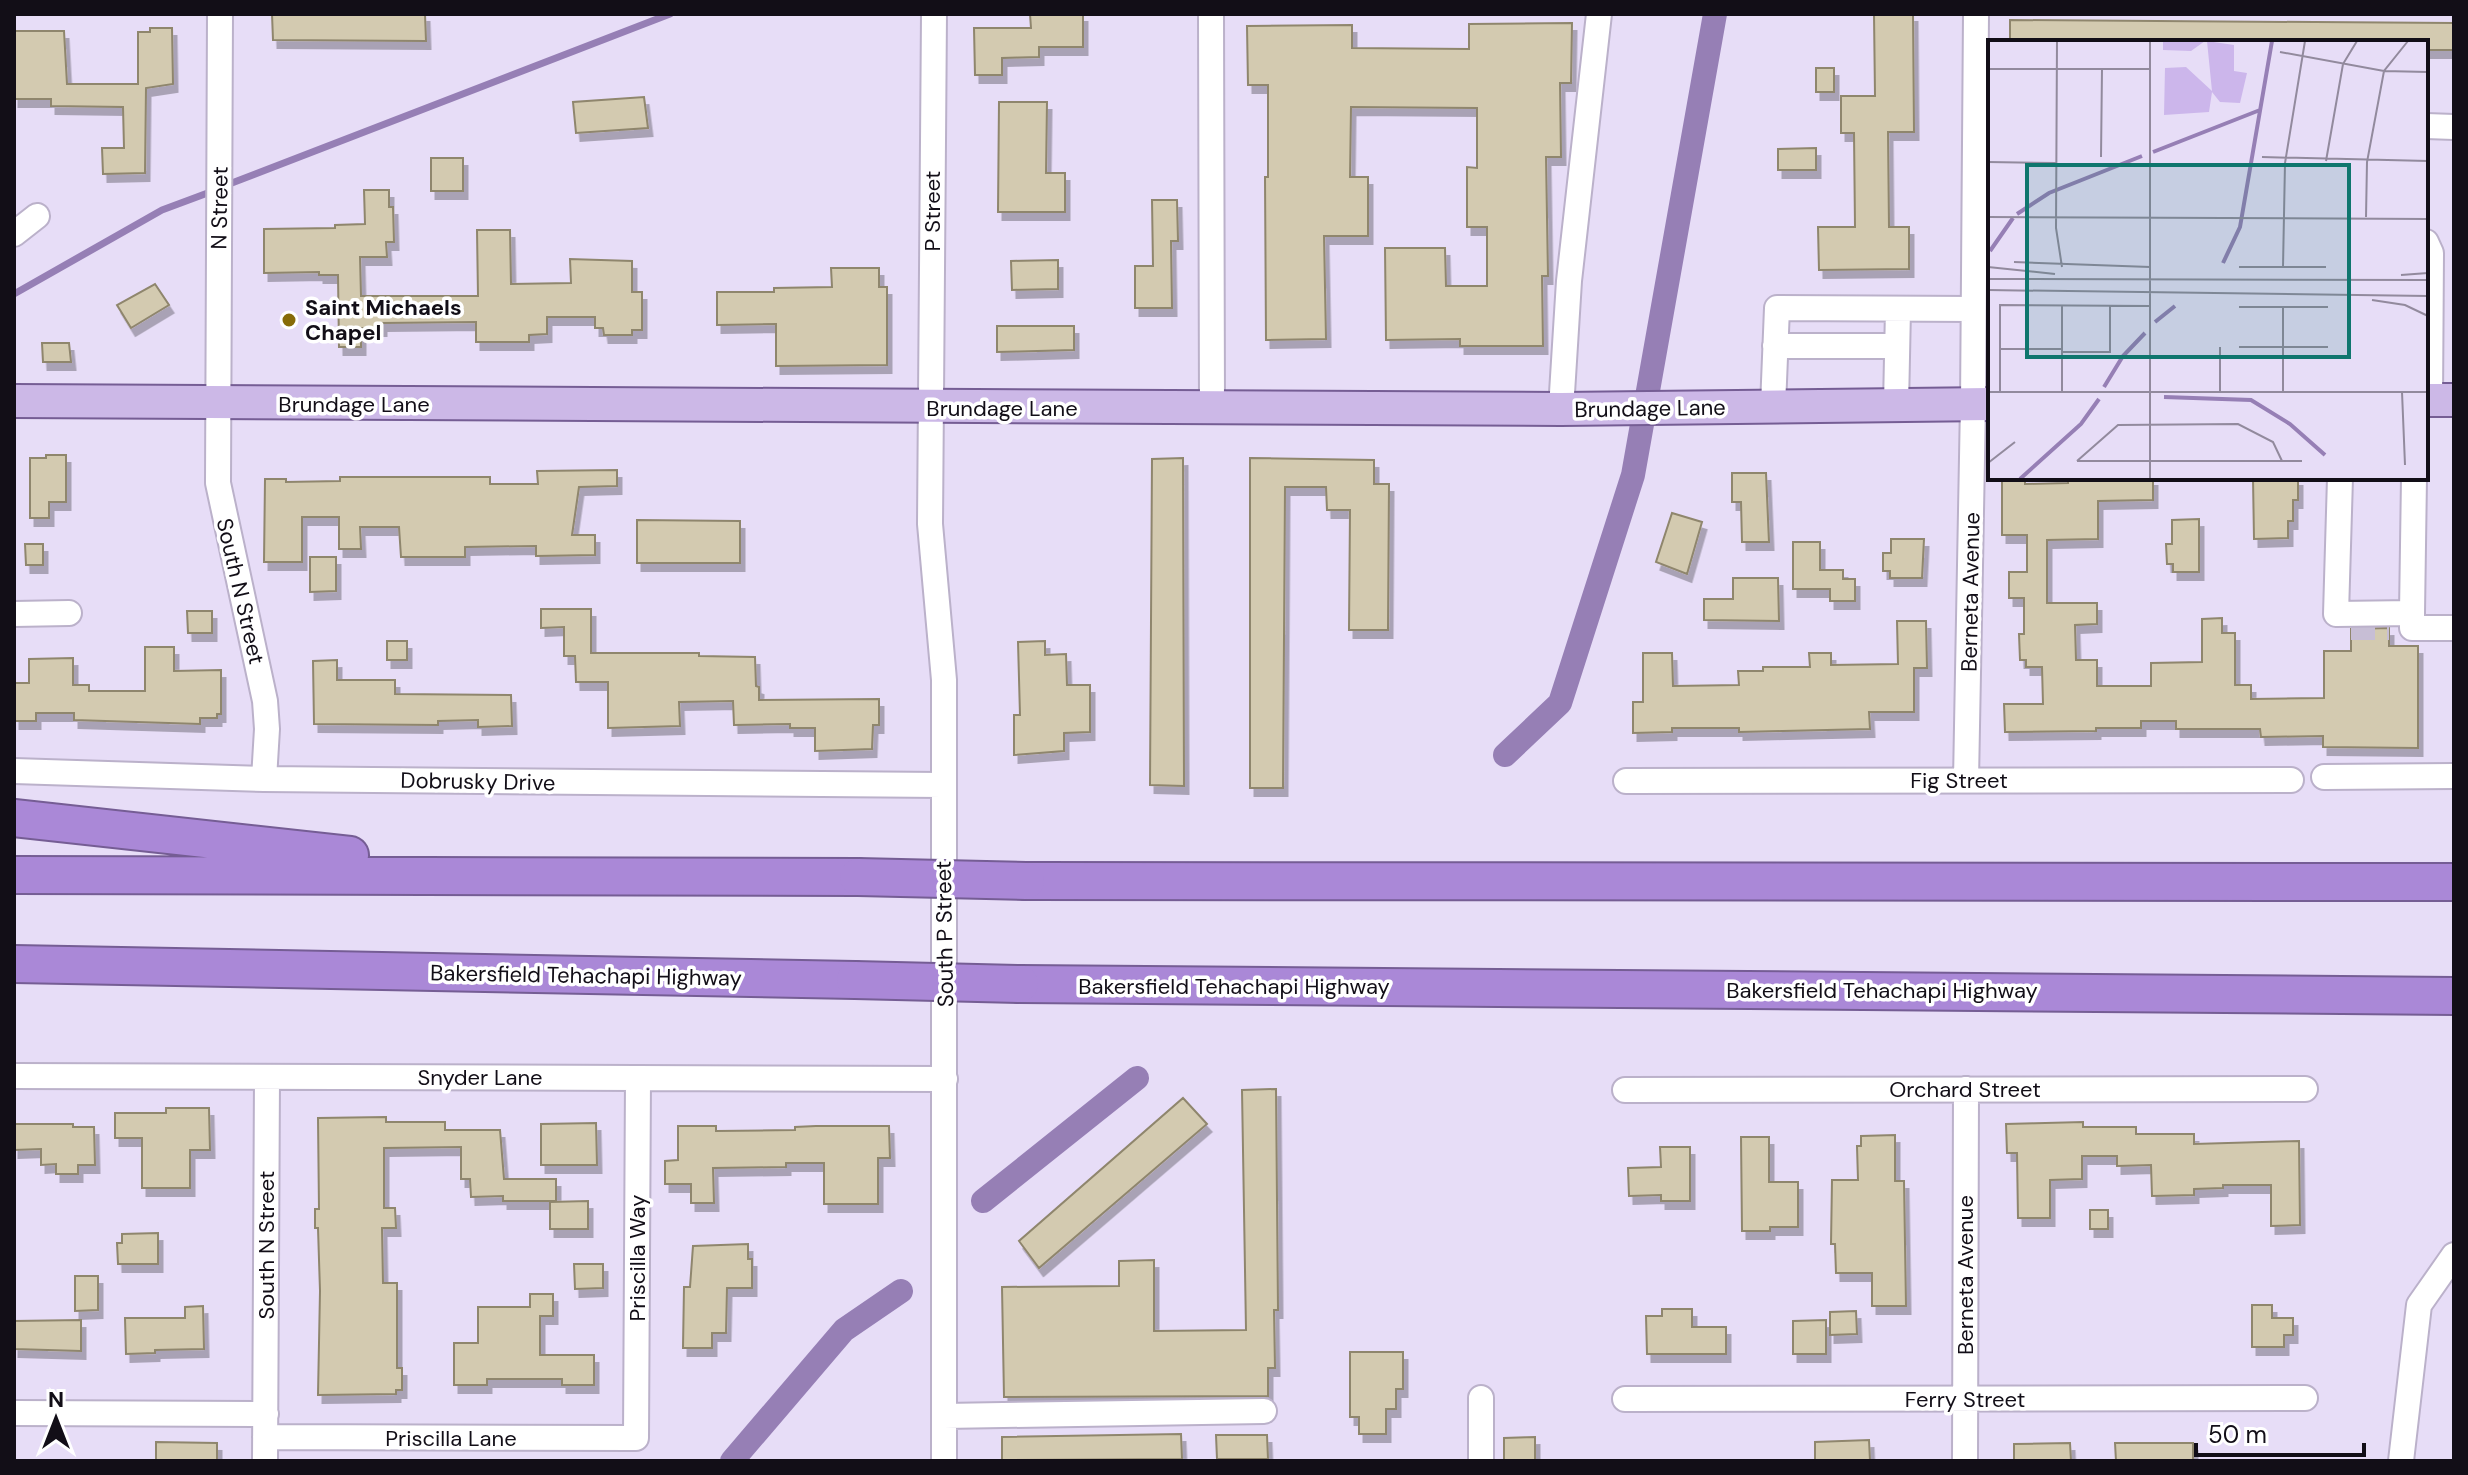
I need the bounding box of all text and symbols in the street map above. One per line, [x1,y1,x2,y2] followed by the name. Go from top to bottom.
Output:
[1988,40,2428,480] inset map
[204,166,235,250] street label: N Street
[918,171,947,251] street label: P Street
[305,293,462,347] place label: Saint Michaels Chapel
[280,311,298,329] marker: Saint Michaels Chapel
[278,390,430,419] street label: Brundage Lane
[1574,393,1726,424] street label: Brundage Lane
[926,394,1078,423] street label: Brundage Lane
[1955,512,1986,672] street label: Berneta Avenue
[210,515,271,667] street label: South N Street
[400,766,556,797] street label: Dobrusky Drive
[1910,766,2008,795] street label: Fig Street
[929,860,960,1007] street label: South P Street
[430,958,742,993] street label: Bakersfield Tehachapi Highway
[1078,972,1390,1001] street label: Bakersfield Tehachapi Highway
[1726,976,2038,1005] street label: Bakersfield Tehachapi Highway
[417,1063,543,1092] street label: Snyder Lane
[1889,1075,2041,1104] street label: Orchard Street
[252,1171,281,1319] street label: South N Street
[623,1195,652,1321] street label: Priscilla Way
[1951,1195,1980,1355] street label: Berneta Avenue
[16,1379,96,1459] north arrow
[48,1385,64,1414] text: N
[1905,1385,2025,1414] street label: Ferry Street
[2196,1407,2364,1457] scale bar
[2208,1419,2267,1450] text: 50 m
[385,1424,517,1453] street label: Priscilla Lane

